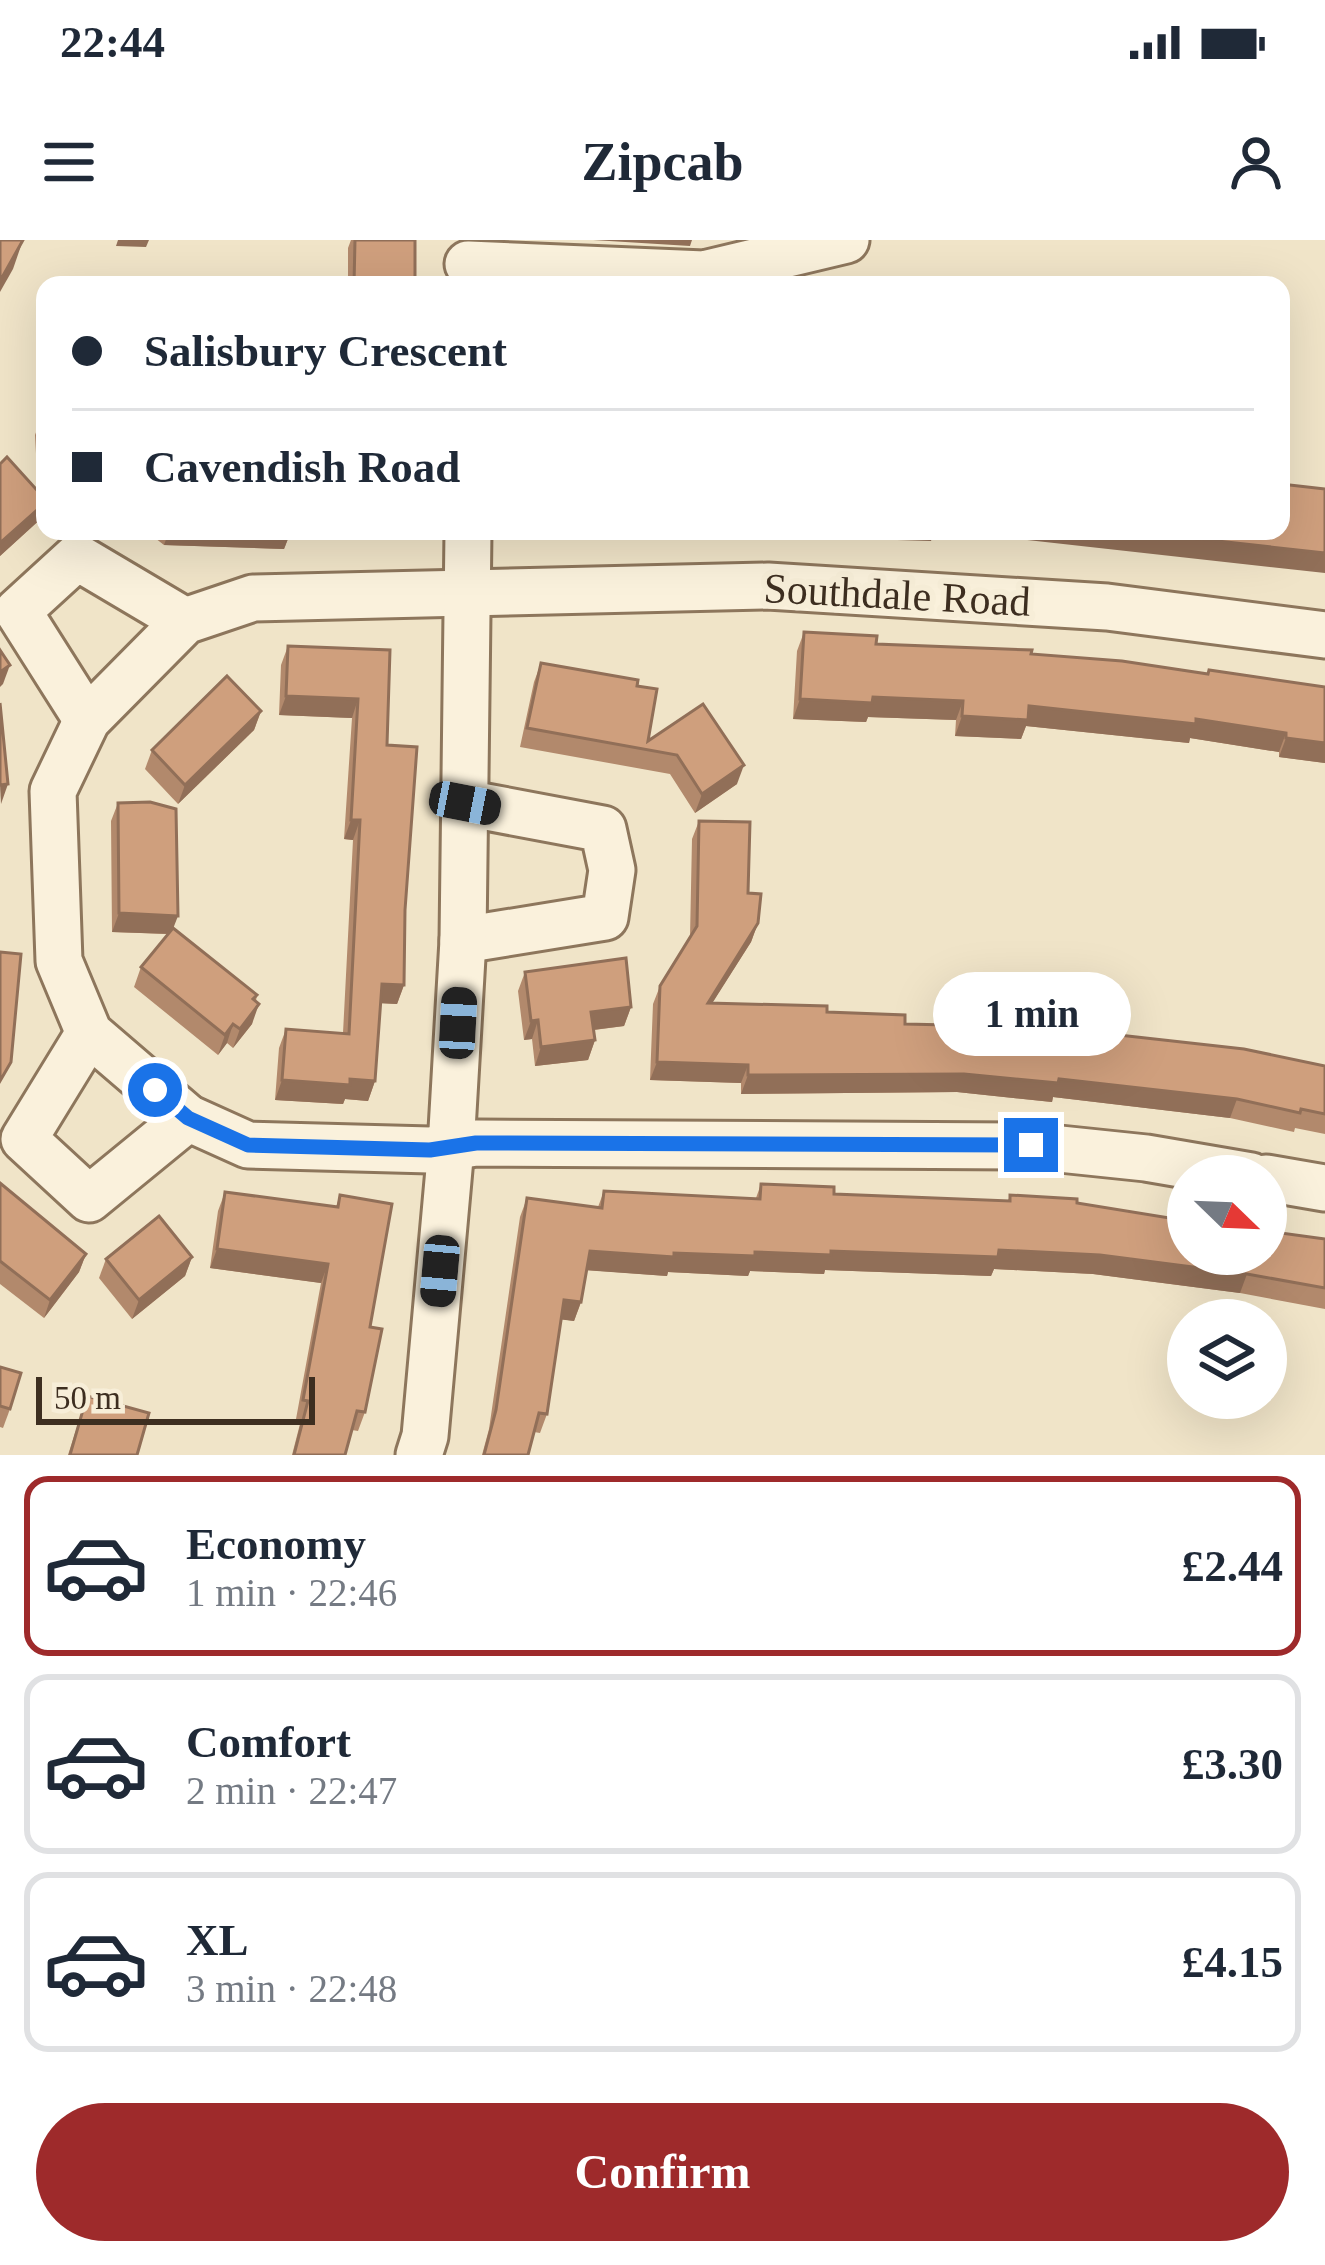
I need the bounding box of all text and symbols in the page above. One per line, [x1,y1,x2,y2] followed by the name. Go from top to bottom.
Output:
[60,17,165,67] text: 22:44
[36,129,102,195] icon: menu
[1223,129,1289,195] icon: person
[581,132,744,192] text: Zipcab
[144,326,507,376] text: Salisbury Crescent
[144,442,460,492] text: Cavendish Road
[762,565,1032,625] street label: Southdale Road
[426,778,504,828] car
[932,971,1130,1055] callout: 1 min
[438,986,478,1060] car
[985,992,1079,1035] text: 1 min
[128,1063,182,1117] route start
[1004,1118,1058,1172] route end
[1167,1155,1287,1275] north arrow
[1167,1155,1287,1419] map controls
[419,1234,461,1308] car
[1167,1299,1287,1419] button: layers
[36,1371,315,1424] scale bar
[54,1380,121,1416] text: 50 m
[42,1512,150,1620] icon: car
[186,1519,366,1569] text: Economy
[1182,1541,1283,1591] text: £2.44
[186,1571,397,1614] text: 1 min · 22:46
[42,1710,150,1818] icon: car
[186,1717,351,1767] text: Comfort
[1182,1739,1283,1789] text: £3.30
[186,1769,397,1812] text: 2 min · 22:47
[42,1908,150,2016] icon: car
[186,1915,249,1965] text: XL
[1182,1937,1283,1987] text: £4.15
[186,1967,397,2010] text: 3 min · 22:48
[36,2103,1289,2241] button: Confirm

